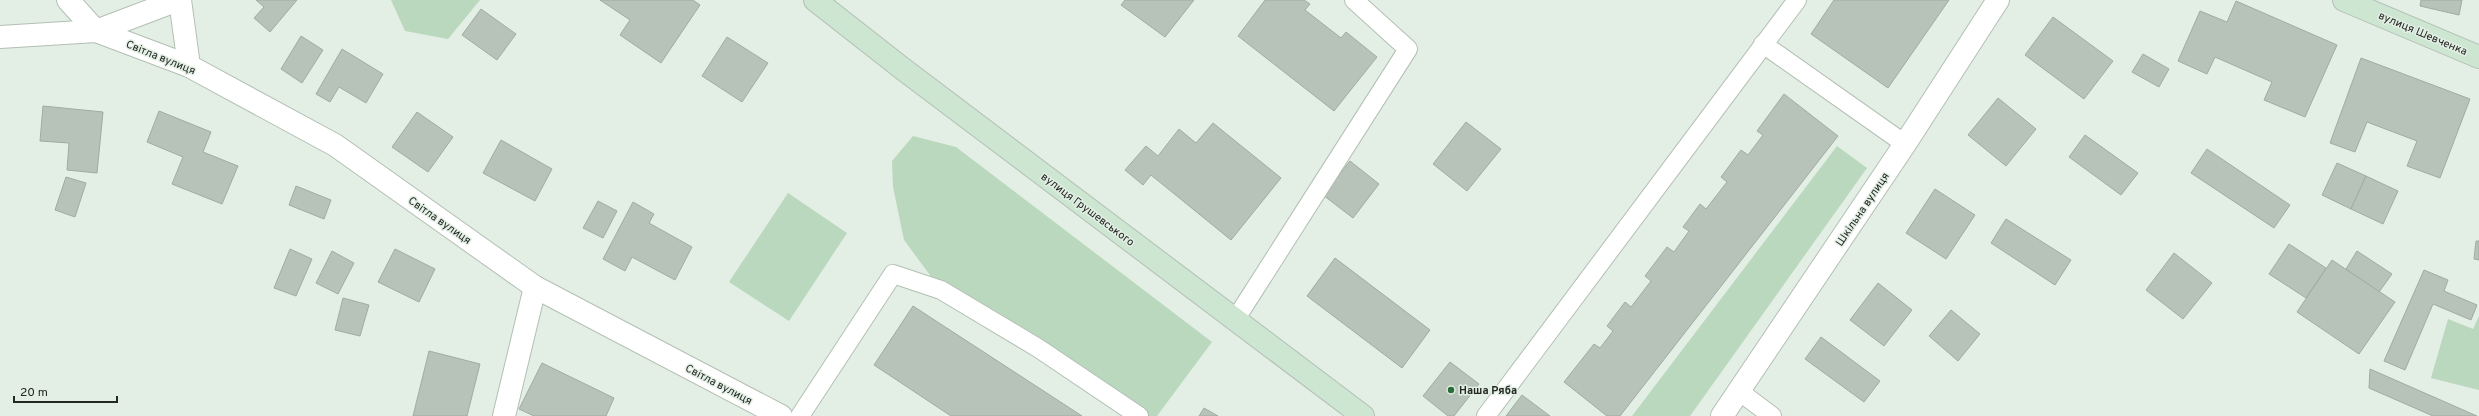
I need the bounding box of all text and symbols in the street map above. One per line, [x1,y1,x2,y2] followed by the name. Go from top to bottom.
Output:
[2376,9,2469,59] street label: вулиця Шевченка
[124,38,198,78] street label: Світла вулиця
[1038,170,1137,250] street label: вулиця Грушевського
[1833,170,1893,249] street label: Шкільна вулиця
[405,194,474,248] street label: Світла вулиця
[683,361,754,408] street label: Світла вулиця
[14,378,117,404] scale bar
[1459,384,1517,398] place label: Наша Ряба
[20,385,48,401] text: 20 m
[1446,385,1456,395] marker: Наша Ряба

